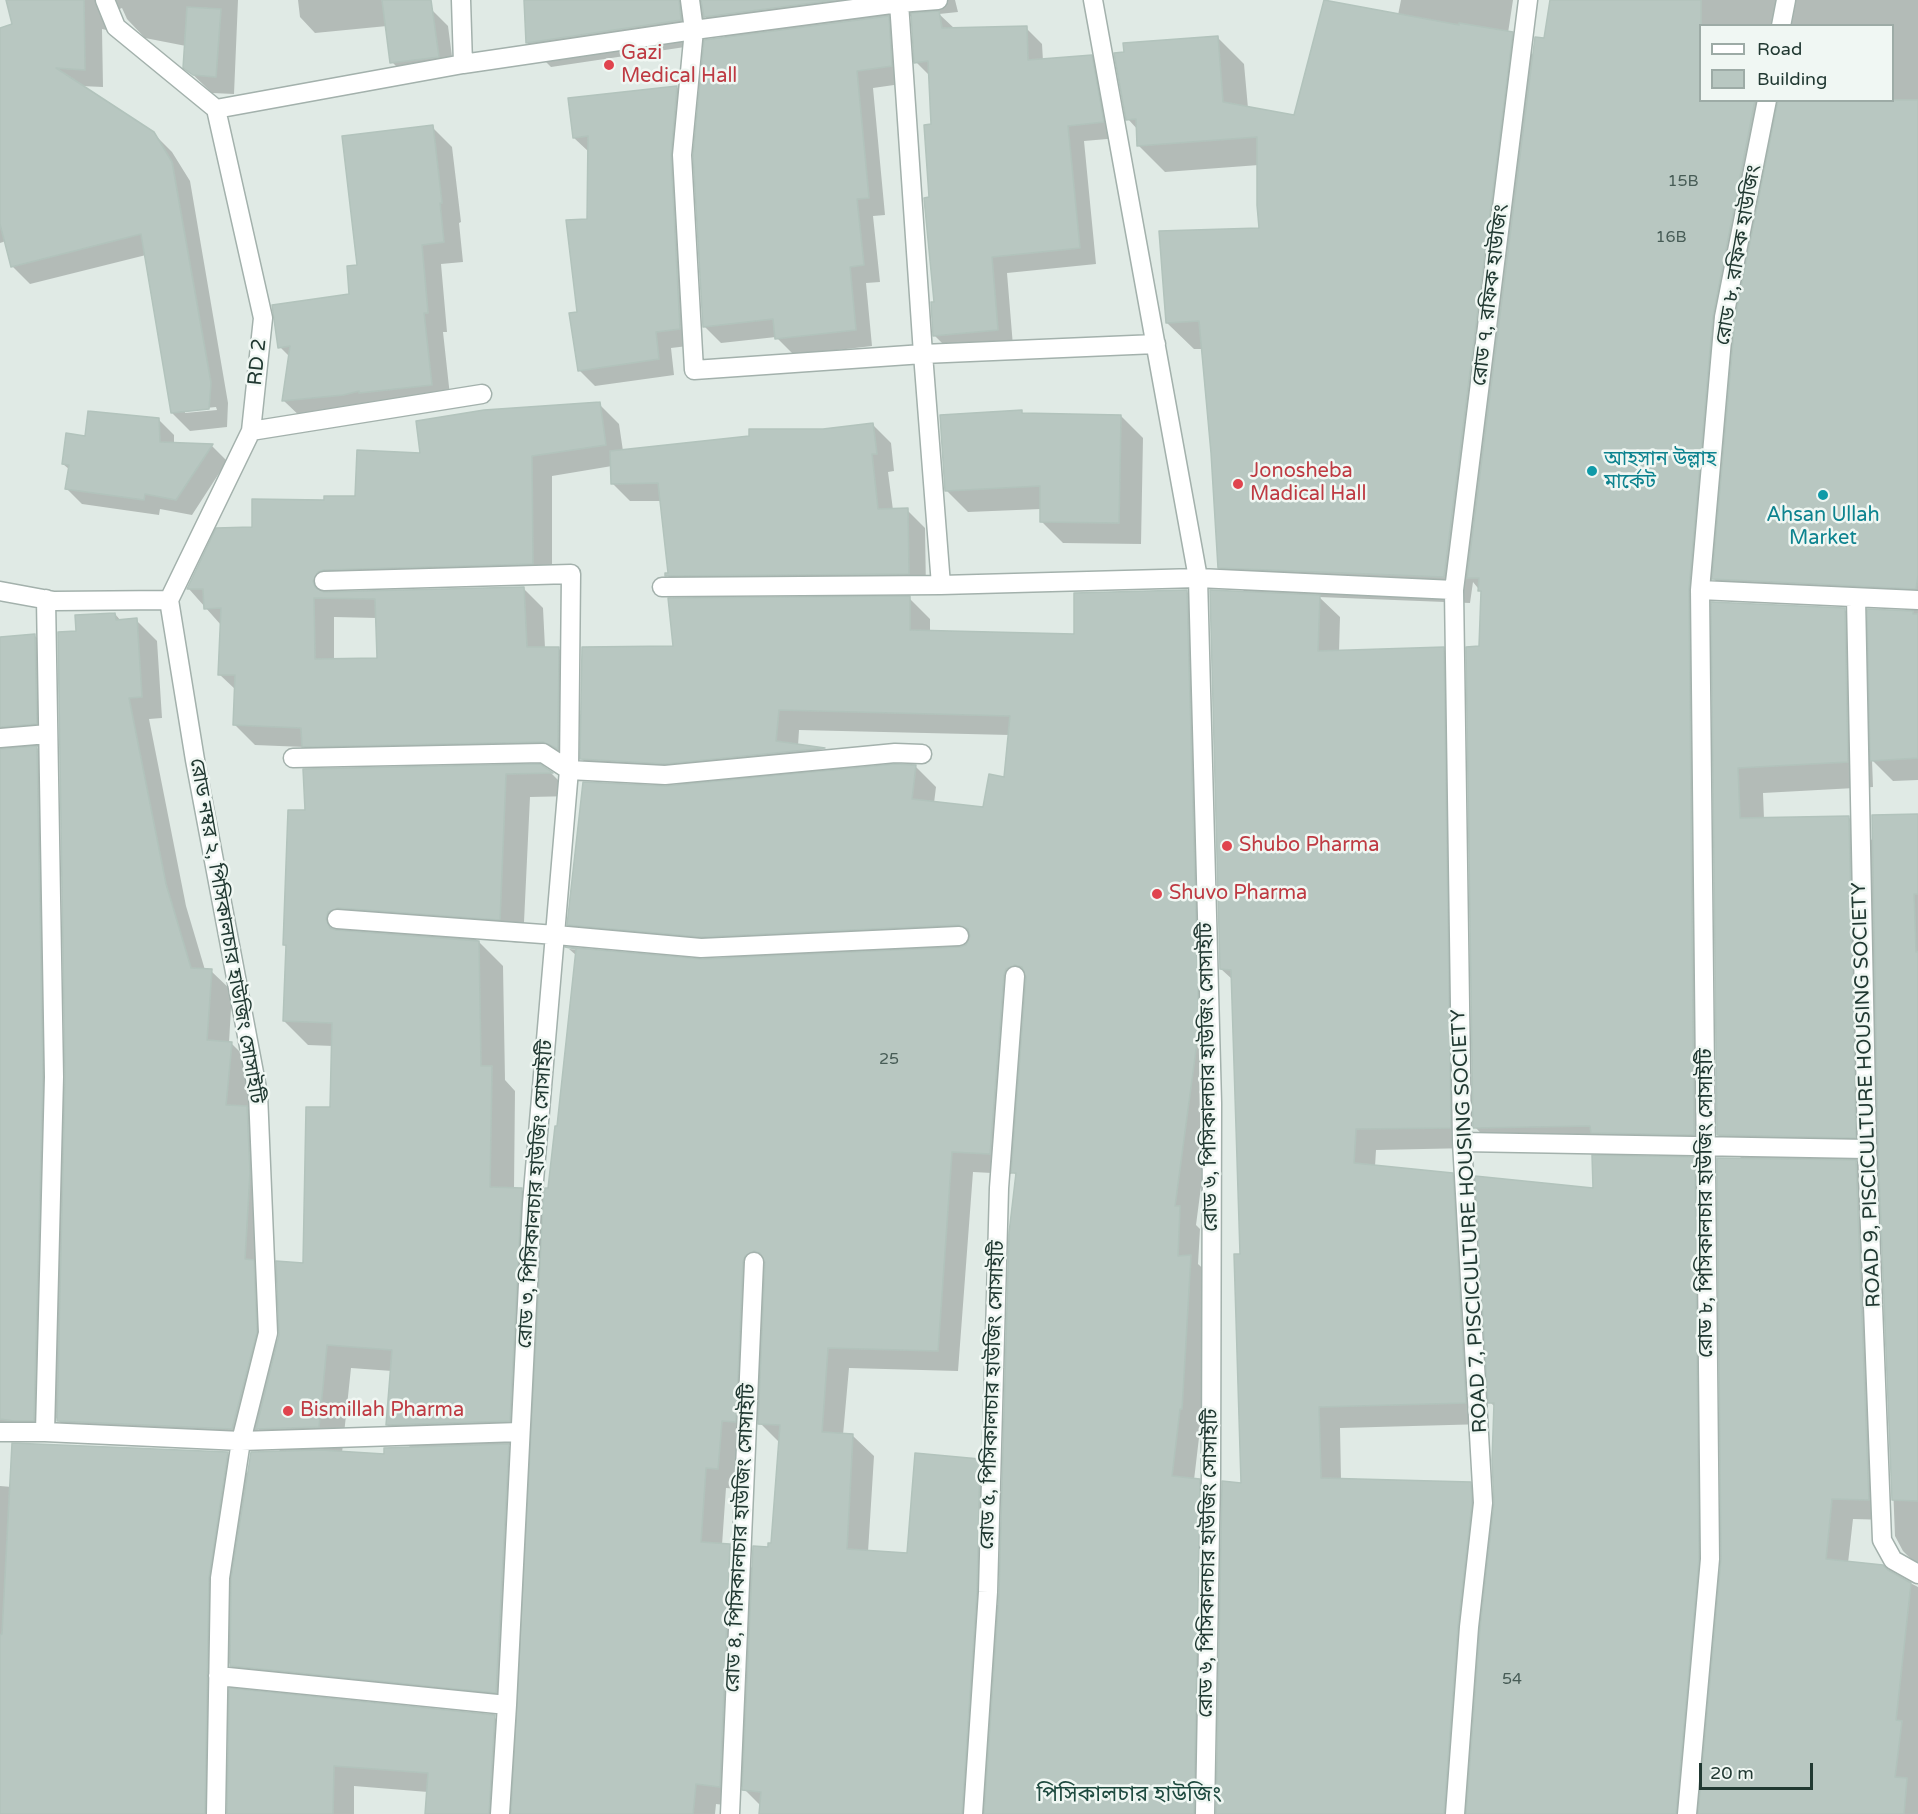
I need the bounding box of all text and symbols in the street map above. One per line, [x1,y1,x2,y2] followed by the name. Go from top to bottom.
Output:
[1699,24,1894,102] legend
[1757,38,1802,60] text: Road
[621,42,737,89] place label: Gazi Medical Hall
[602,58,616,72] marker: Gazi Medical Hall
[1757,68,1827,90] text: Building
[1711,163,1767,347] street label: রোড ৮, রফিক হাউজিং
[1667,172,1699,192] house number: 15B
[1468,203,1514,387] street label: রোড ৭, রফিক হাউজিং
[1655,228,1687,248] house number: 16B
[244,337,272,387] street label: RD 2
[1604,448,1716,495] place label: আহসান উল্লাহ মার্কেট
[1250,460,1367,507] place label: Jonosheba Madical Hall
[1585,464,1599,478] marker: আহসান উল্লাহ মার্কেট
[1231,477,1245,491] marker: Jonosheba Madical Hall
[1816,488,1830,502] marker: Ahsan Ullah Market
[1766,504,1880,551] place label: Ahsan Ullah Market
[184,756,268,1106] street label: রোড নম্বর ২, পিসিকালচার হাউজিং সোসাইটি
[1239,834,1379,858] place label: Shubo Pharma
[1220,839,1234,853] marker: Shubo Pharma
[1169,882,1307,906] place label: Shuvo Pharma
[1848,882,1886,1308] street label: ROAD 9, PISCICULTURE HOUSING SOCIETY
[1150,887,1164,901] marker: Shuvo Pharma
[1194,922,1224,1232] street label: রোড ৬, পিসিকালচার হাউজিং সোসাইটি
[1447,1008,1493,1434] street label: ROAD 7, PISCICULTURE HOUSING SOCIETY
[513,1039,559,1349] street label: রোড ৩, পিসিকালচার হাউজিং সোসাইটি
[1695,1048,1719,1358] street label: রোড ৮, পিসিকালচার হাউজিং সোসাইটি
[879,1050,899,1070] house number: 25
[976,1240,1010,1550] street label: রোড ৫, পিসিকালচার হাউজিং সোসাইটি
[721,1383,761,1693] street label: রোড ৪, পিসিকালচার হাউজিং সোসাইটি
[300,1399,464,1423] place label: Bismillah Pharma
[281,1404,295,1418] marker: Bismillah Pharma
[1194,1408,1224,1718] street label: রোড ৬, পিসিকালচার হাউজিং সোসাইটি
[1502,1670,1522,1690] house number: 54
[1702,1751,1816,1789] scale bar
[1710,1762,1754,1784] text: 20 m
[1036,1782,1222,1808] district label: পিসিকালচার হাউজিং

